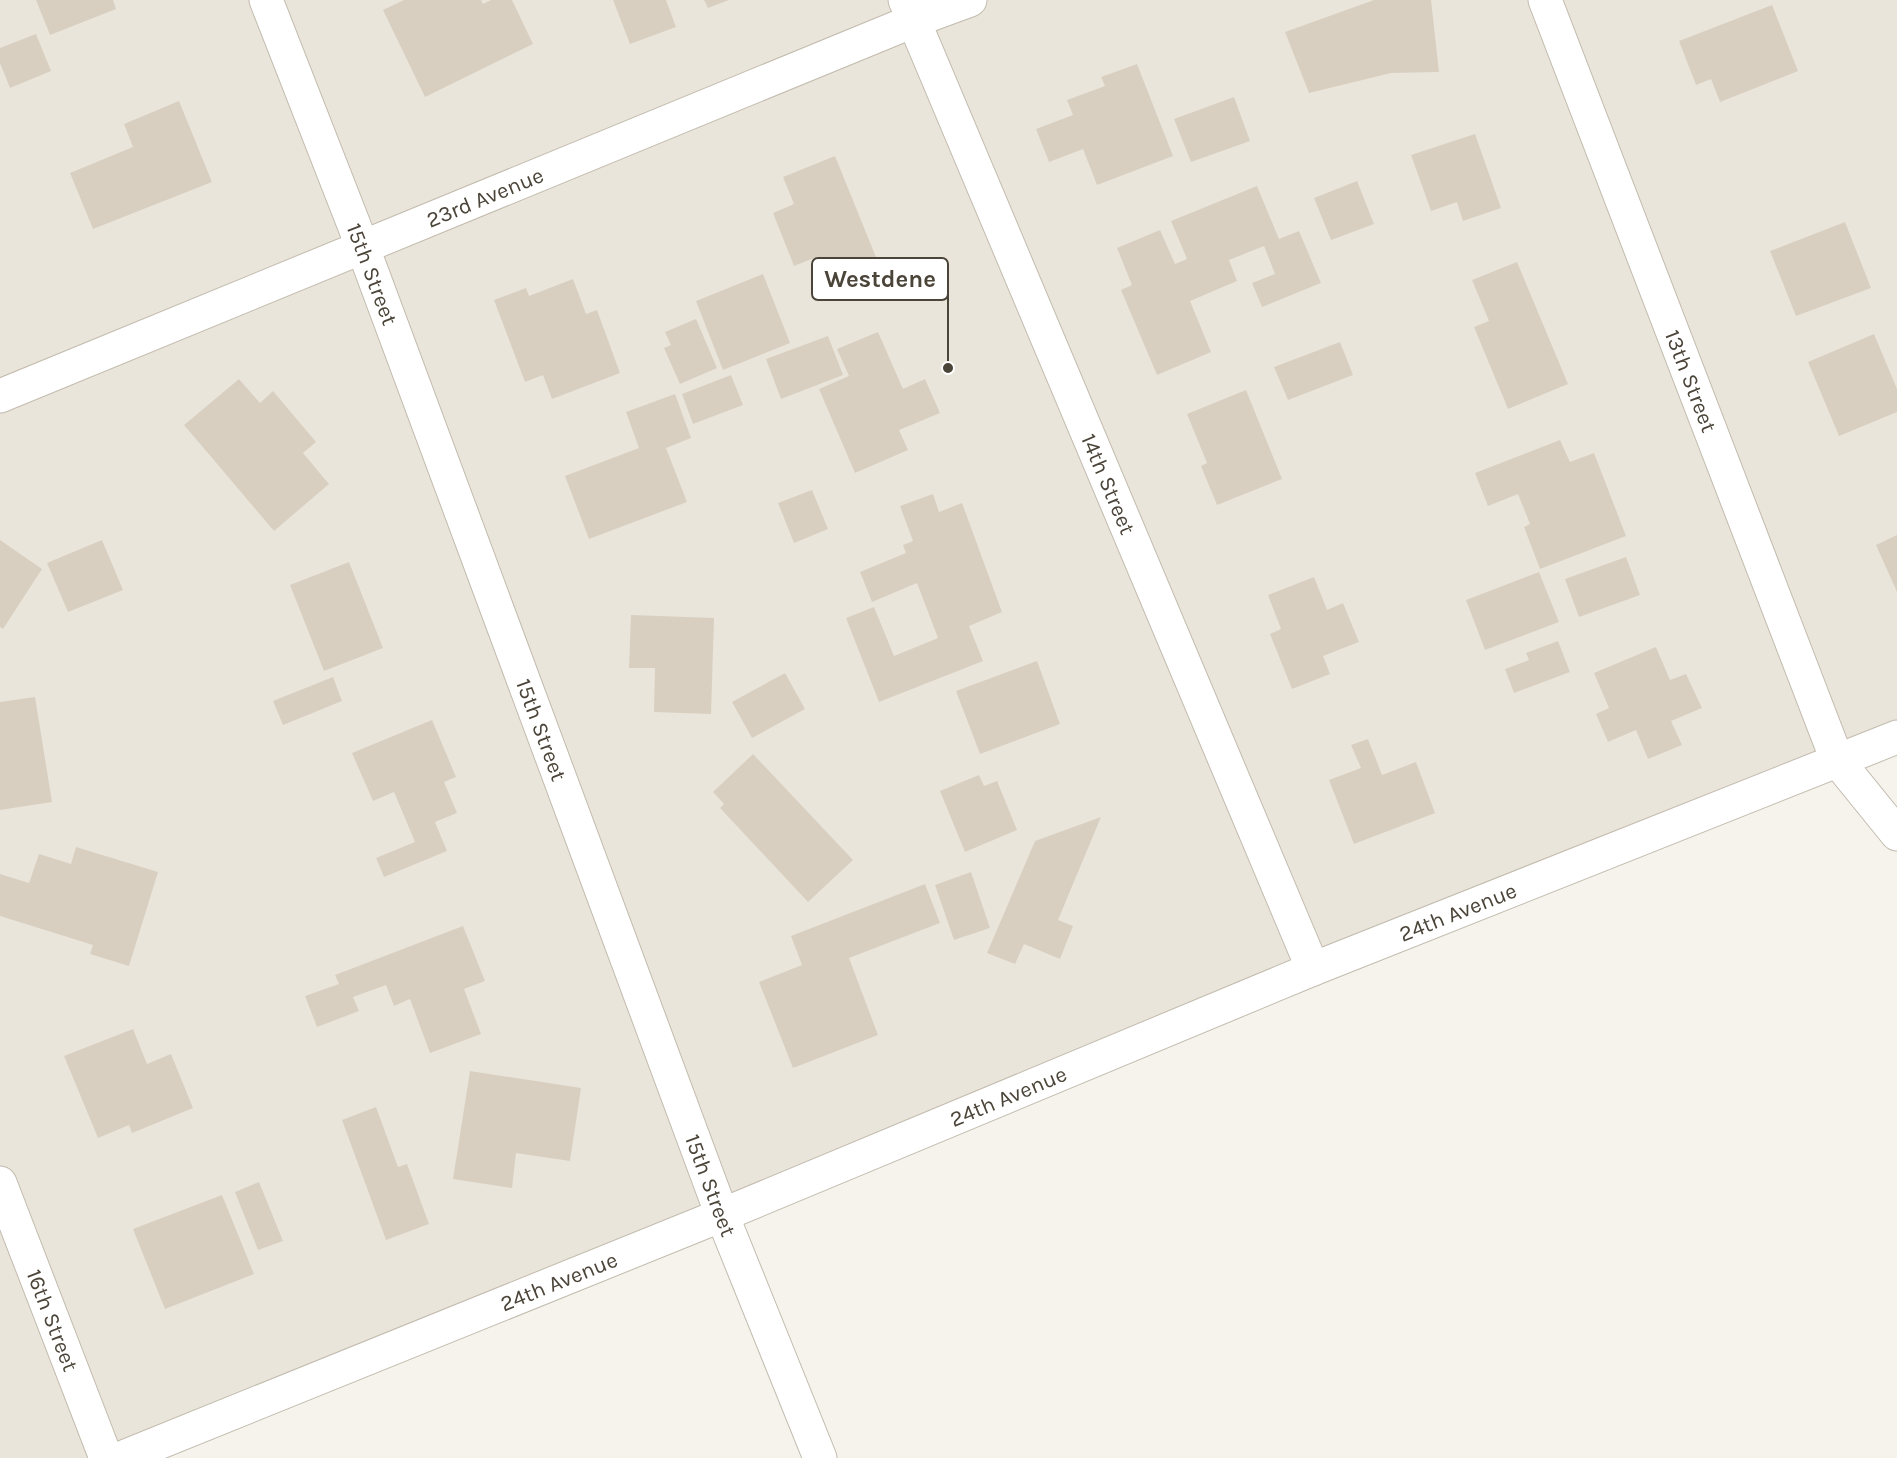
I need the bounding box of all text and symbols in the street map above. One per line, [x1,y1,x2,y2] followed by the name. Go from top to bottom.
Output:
[423,162,548,234] street label: 23rd Avenue
[341,220,403,329] street label: 15th Street
[812,258,948,300] callout: Westdene
[824,265,936,293] text: Westdene
[1659,326,1722,436] street label: 13th Street
[1075,430,1141,539] street label: 14th Street
[510,675,572,785] street label: 15th Street
[1395,877,1521,948] street label: 24th Avenue
[946,1061,1071,1133] street label: 24th Avenue
[679,1131,741,1240] street label: 15th Street
[496,1247,621,1317] street label: 24th Avenue
[21,1266,83,1375] street label: 16th Street

